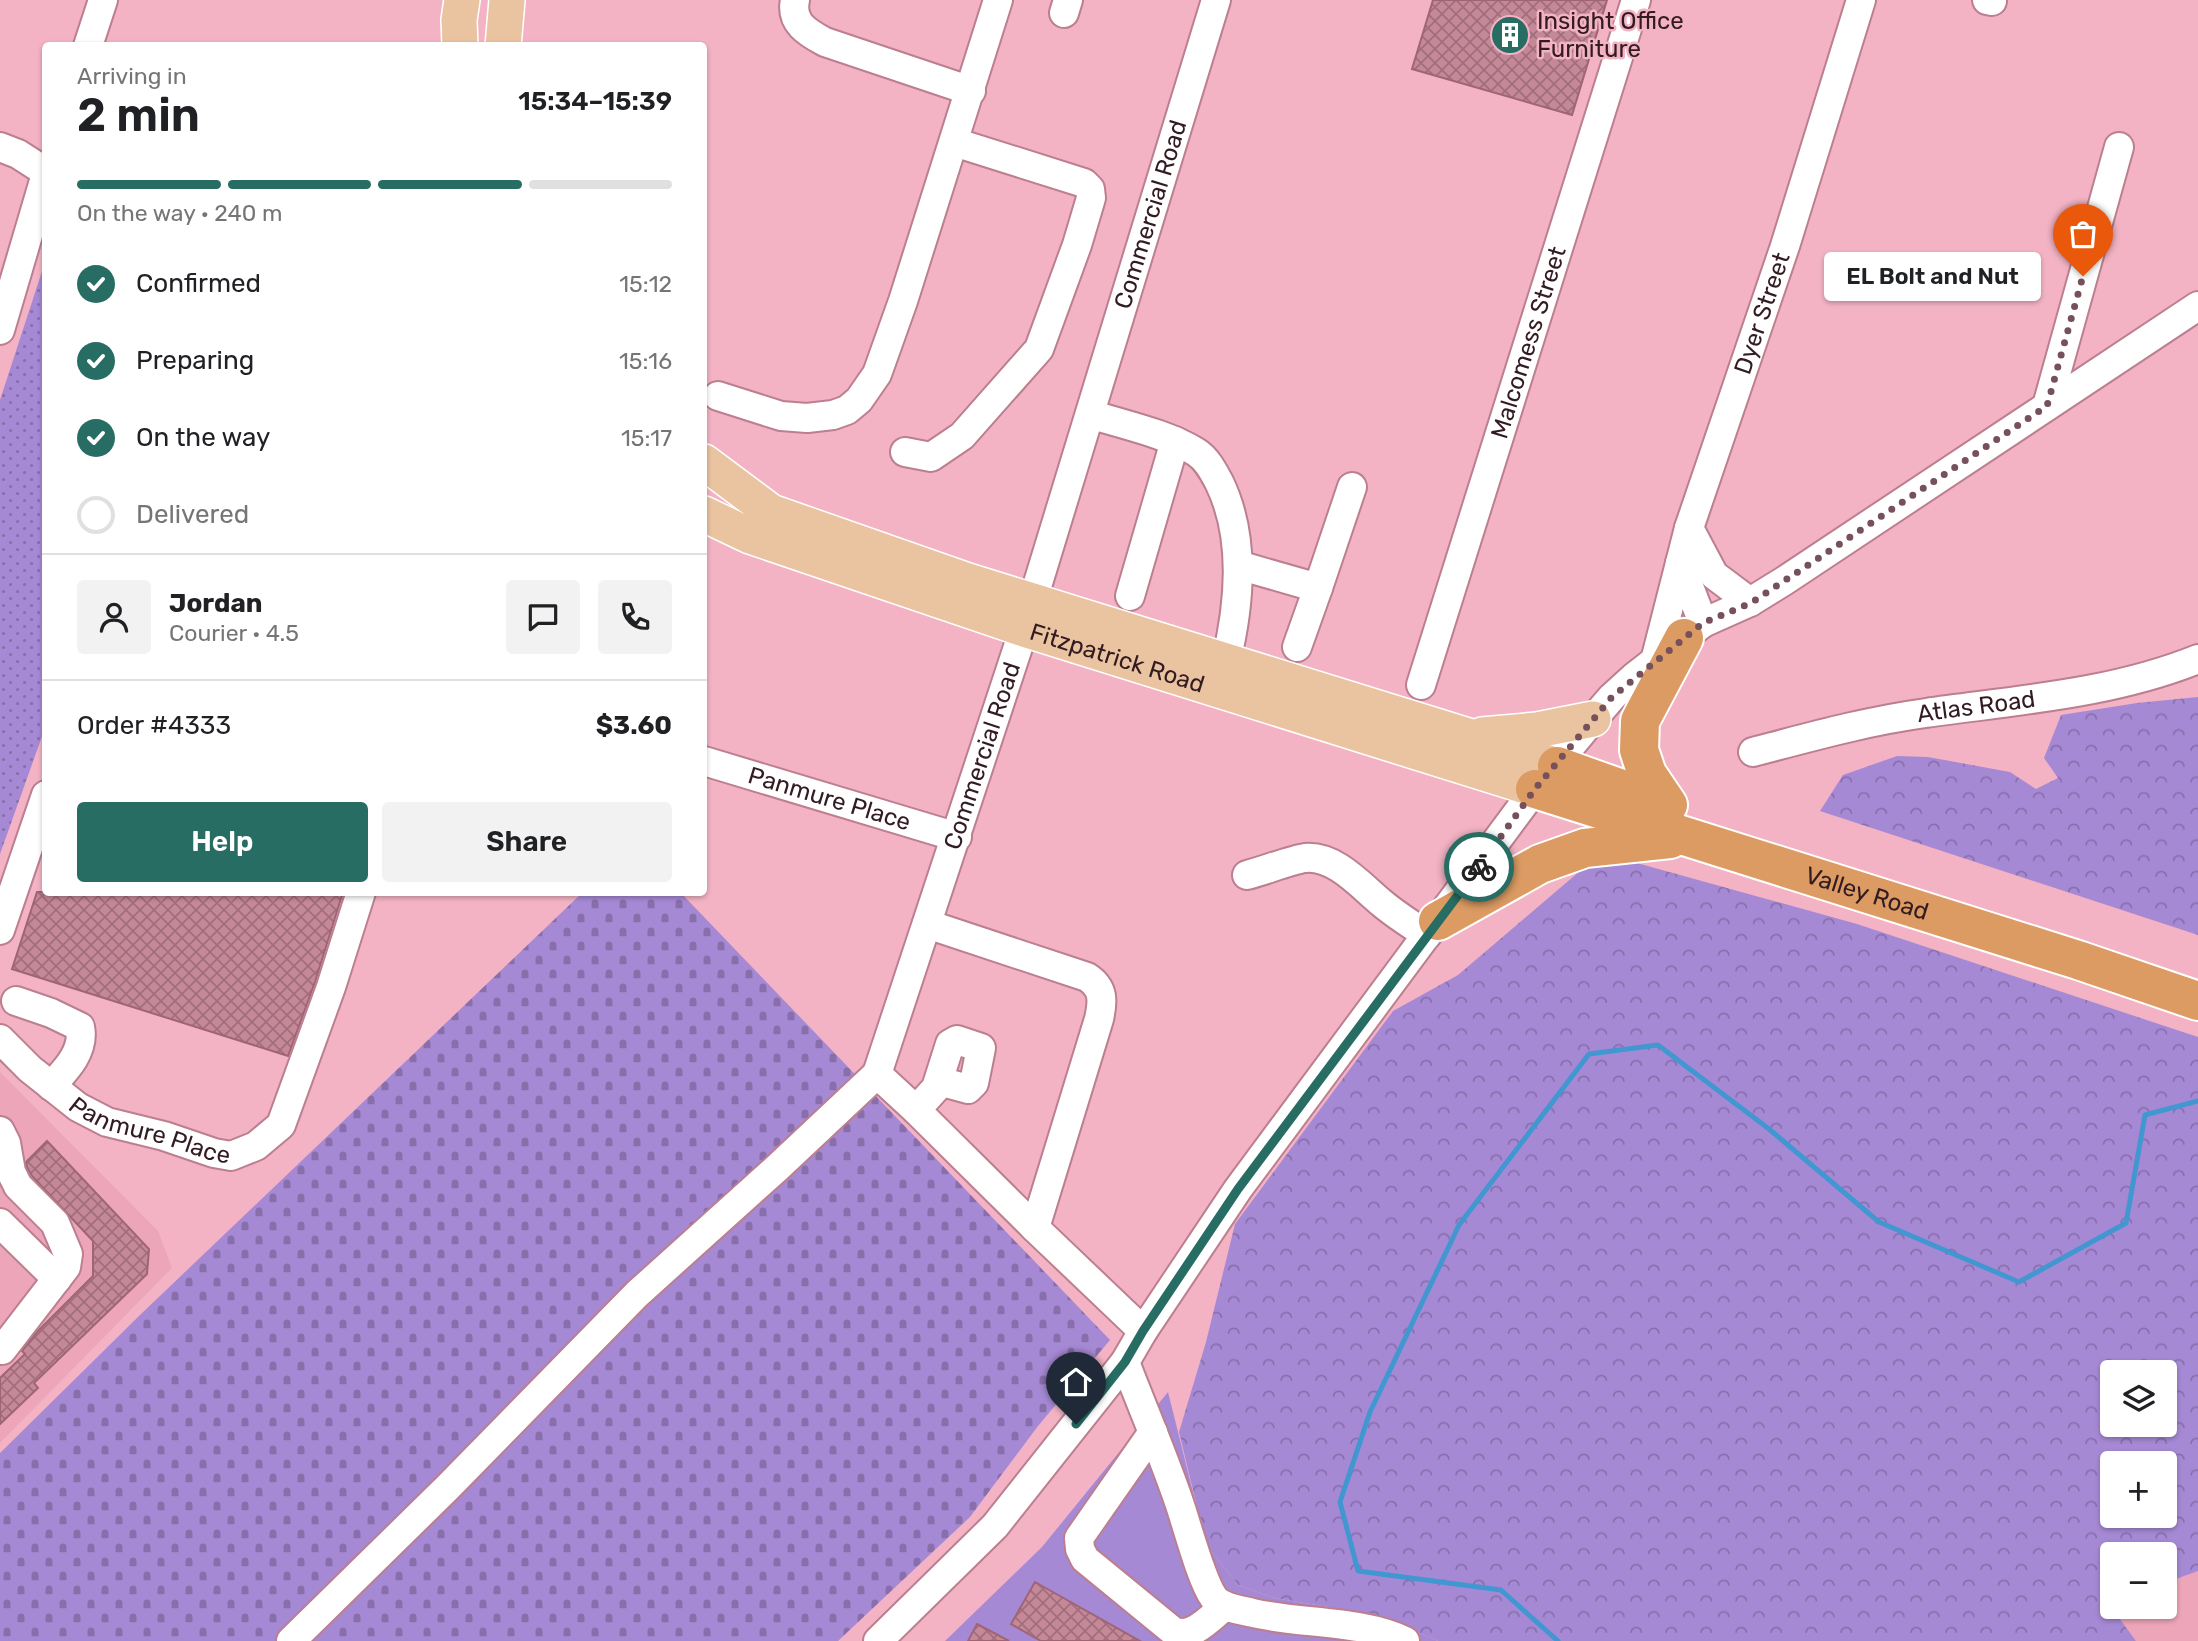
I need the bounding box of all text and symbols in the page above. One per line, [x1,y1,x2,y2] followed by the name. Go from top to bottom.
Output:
[1537,7,1684,63] place label: Insight Office Furniture
[1489,14,1531,56] building icon: Insight Office Furniture
[77,62,187,90] text: Arriving in
[518,86,672,117] text: 15:34–15:39
[77,88,200,143] text: 2 min
[1109,117,1193,312] street label: Commercial Road
[77,199,282,227] text: On the way · 240 m
[2053,204,2113,276] pin
[2064,215,2102,253] icon: bag
[1485,243,1572,442] street label: Malcomess Street
[1728,249,1796,378] street label: Dyer Street
[1824,252,2041,300] callout: EL Bolt and Nut
[1846,262,2019,290] text: EL Bolt and Nut
[77,265,115,303] icon: check
[136,268,261,299] text: Confirmed
[619,270,672,298] text: 15:12
[77,342,115,380] icon: check
[136,345,254,376] text: Preparing
[619,347,672,375] text: 15:16
[77,419,115,457] icon: check
[136,422,270,453] text: On the way
[621,424,672,452] text: 15:17
[136,499,249,530] text: Delivered
[77,580,151,654] button: person
[506,580,580,654] button: chat
[598,580,672,654] button: phone
[169,588,262,619] text: Jordan
[1026,618,1208,699] street label: Fitzpatrick Road
[169,619,299,647] text: Courier · 4.5
[938,658,1026,853] street label: Commercial Road
[1915,685,2037,728] street label: Atlas Road
[77,710,231,741] text: Order #4333
[596,710,672,741] text: $3.60
[745,761,914,836] street label: Panmure Place
[77,802,368,882] button: Help
[382,802,672,882] button: Share
[1444,832,1514,902] courier
[1460,848,1498,886] icon: bike
[1802,861,1932,926] street label: Valley Road
[63,1091,232,1170] street label: Panmure Place
[1046,1352,1106,1424] pin
[2100,1360,2177,1619] map controls
[2100,1360,2177,1437] button: layers
[1057,1363,1095,1401] icon: home
[2100,1451,2177,1528] button: +
[2100,1542,2177,1619] button: −

